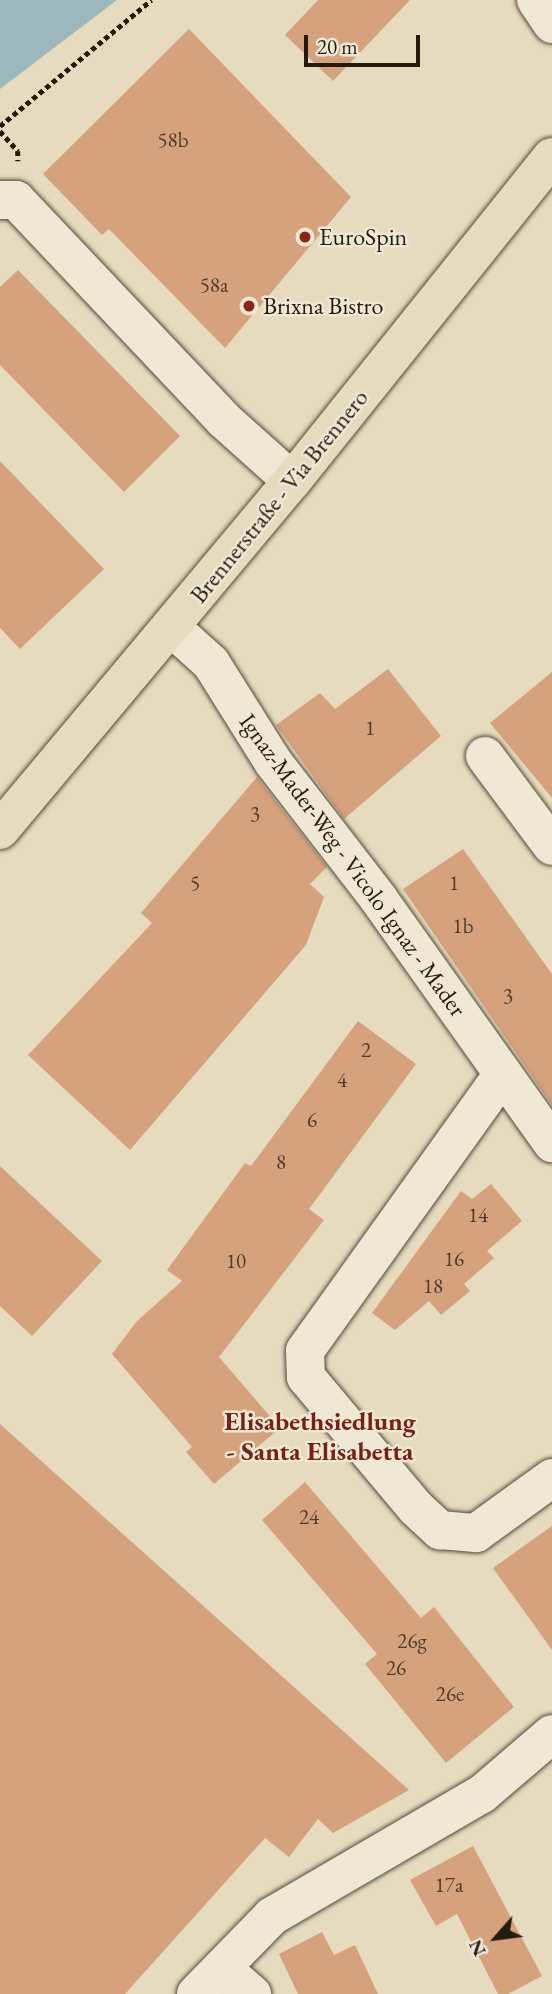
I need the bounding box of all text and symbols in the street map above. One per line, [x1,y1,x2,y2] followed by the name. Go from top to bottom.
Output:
[307,21,422,65] scale bar
[317,33,358,60] text: 20 m
[158,127,188,153] house number: 58b
[319,223,407,251] place label: EuroSpin
[297,229,313,245] marker: EuroSpin
[200,272,228,298] house number: 58a
[263,292,384,320] place label: Brixna Bistro
[241,298,257,314] marker: Brixna Bistro
[184,383,374,609] street label: Brennerstraße - Via Brennero
[233,708,473,1022] street label: Ignaz-Mader-Weg - Vicolo Ignaz - Mader
[365,715,375,741] house number: 1
[250,801,260,827] house number: 3
[190,870,200,896] house number: 5
[449,870,459,896] house number: 1
[453,913,473,939] house number: 1b
[503,983,513,1009] house number: 3
[361,1037,371,1063] house number: 2
[337,1067,347,1093] house number: 4
[307,1107,317,1133] house number: 6
[276,1149,286,1175] house number: 8
[468,1202,488,1228] house number: 14
[444,1246,464,1272] house number: 16
[226,1248,246,1274] house number: 10
[423,1273,443,1299] house number: 18
[224,1406,416,1468] district label: Elisabethsiedlung - Santa Elisabetta
[299,1504,319,1530] house number: 24
[397,1628,427,1654] house number: 26g
[386,1655,406,1681] house number: 26
[436,1681,464,1707] house number: 26e
[435,1872,463,1898] house number: 17a
[461,1903,531,1973] north arrow
[462,1935,492,1961] text: N

